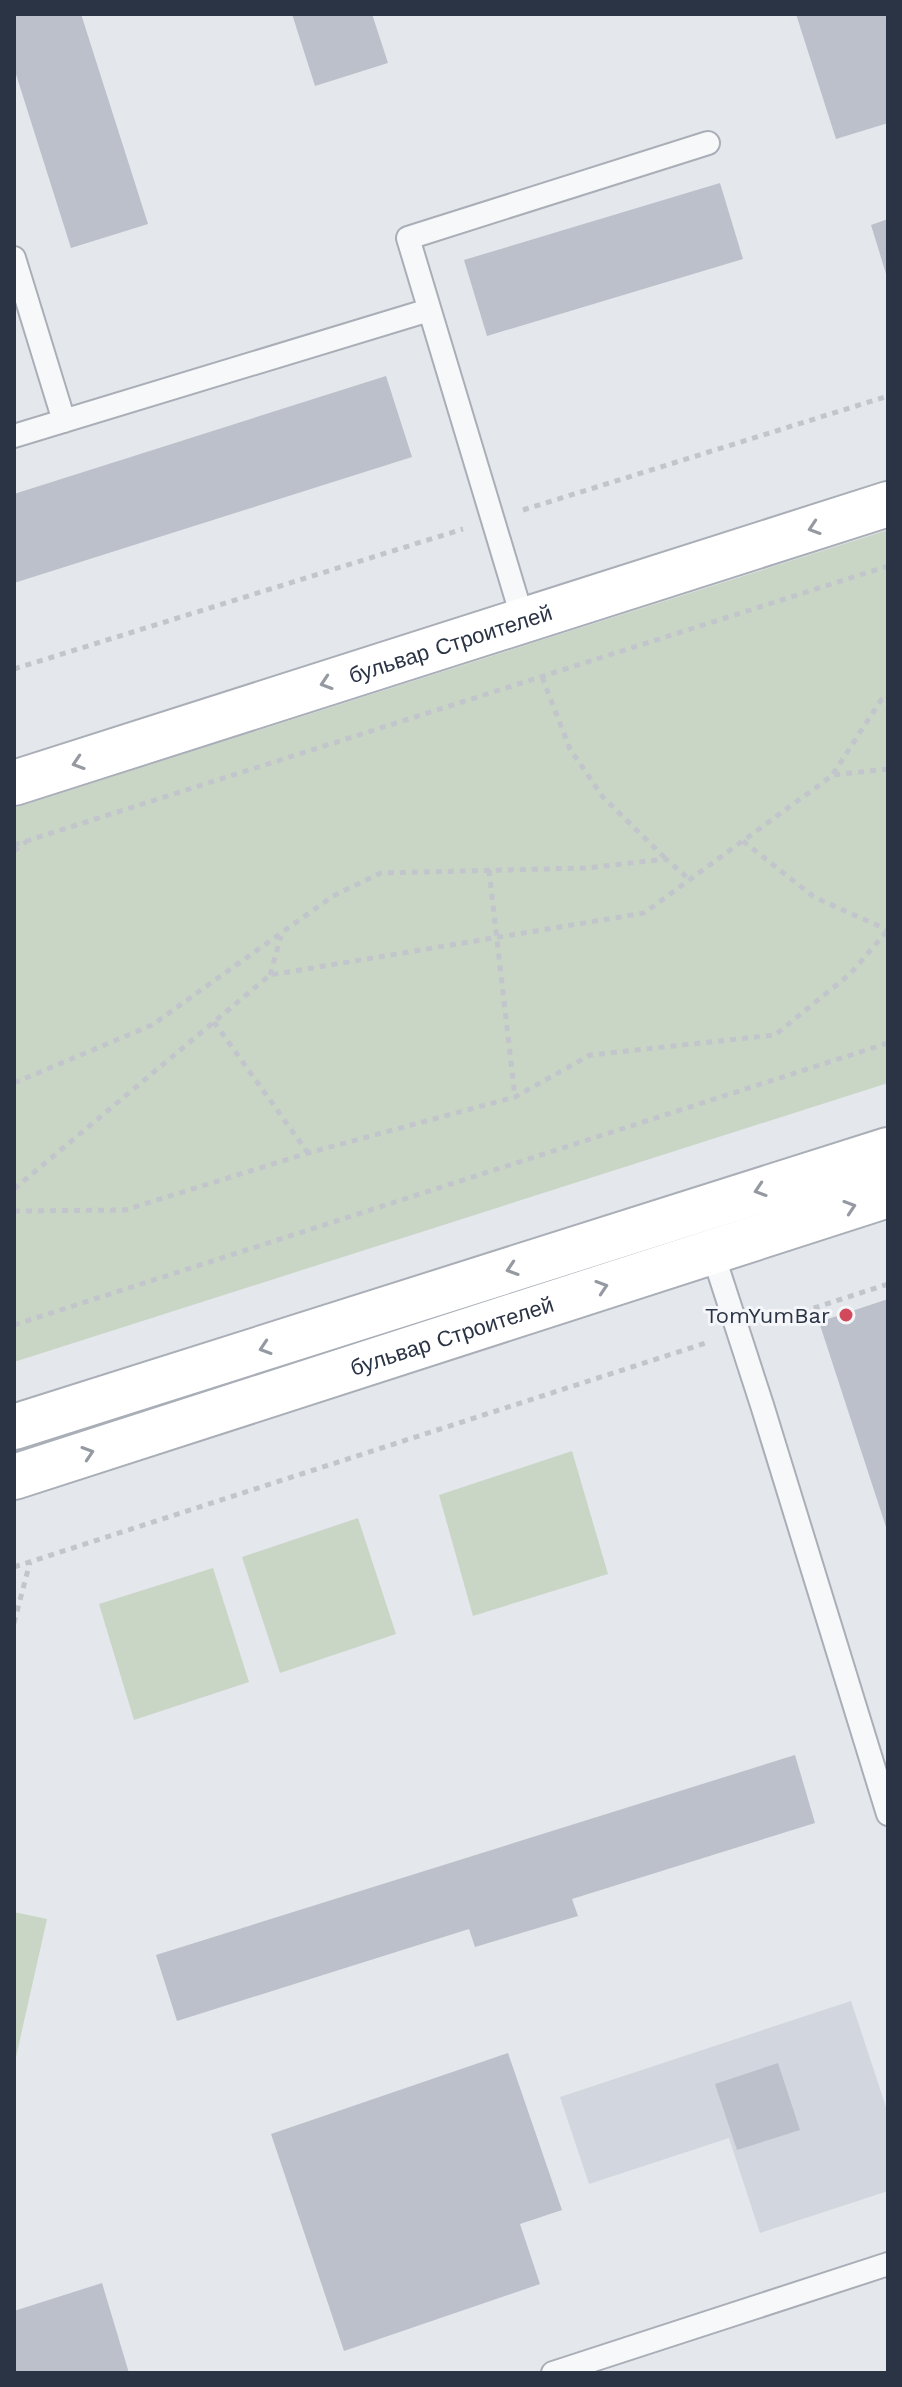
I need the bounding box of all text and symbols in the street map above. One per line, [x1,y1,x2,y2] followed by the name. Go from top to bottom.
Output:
[807,518,821,534] one-way arrow
[346,600,555,688] street label: бульвар Строителей
[320,674,334,690] one-way arrow
[72,753,86,769] one-way arrow
[754,1181,768,1197] one-way arrow
[842,1200,856,1216] one-way arrow
[506,1260,520,1276] one-way arrow
[595,1280,608,1296] one-way arrow
[347,1291,556,1380] street label: бульвар Строителей
[705,1303,830,1328] place label: TomYumBar
[837,1306,855,1324] marker: TomYumBar
[258,1338,272,1354] one-way arrow
[81,1446,95,1462] one-way arrow

